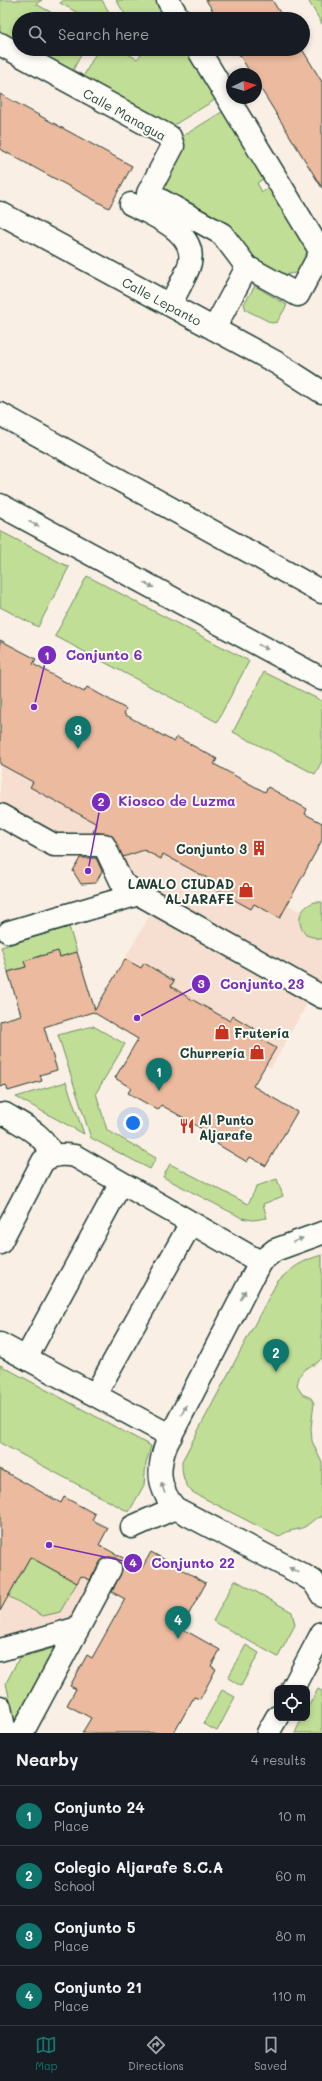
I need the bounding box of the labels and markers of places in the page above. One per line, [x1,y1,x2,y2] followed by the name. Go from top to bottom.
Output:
[37,642,150,668] callout: Conjunto 6
[65,716,91,749] pin: 3
[91,789,244,815] callout: Kiosco de Luzma
[250,839,268,857] building icon: Conjunto 3
[176,840,247,857] place label: Conjunto 3
[128,875,234,907] place label: LAVALO CIUDAD ALJARAFE
[237,881,255,899] shop icon: LAVALO CIUDAD ALJARAFE
[191,971,312,997] callout: Conjunto 23
[213,1023,231,1041] shop icon: Frutería
[234,1024,289,1041] place label: Frutería
[248,1043,266,1061] shop icon: Churrería
[180,1044,245,1061] place label: Churrería
[146,1058,172,1091] pin: 1
[199,1111,254,1143] place label: Al Punto Aljarafe
[178,1117,196,1135] restaurant icon: Al Punto Aljarafe
[263,1339,289,1372] pin: 2
[123,1550,243,1576] callout: Conjunto 22
[165,1606,191,1639] pin: 4

